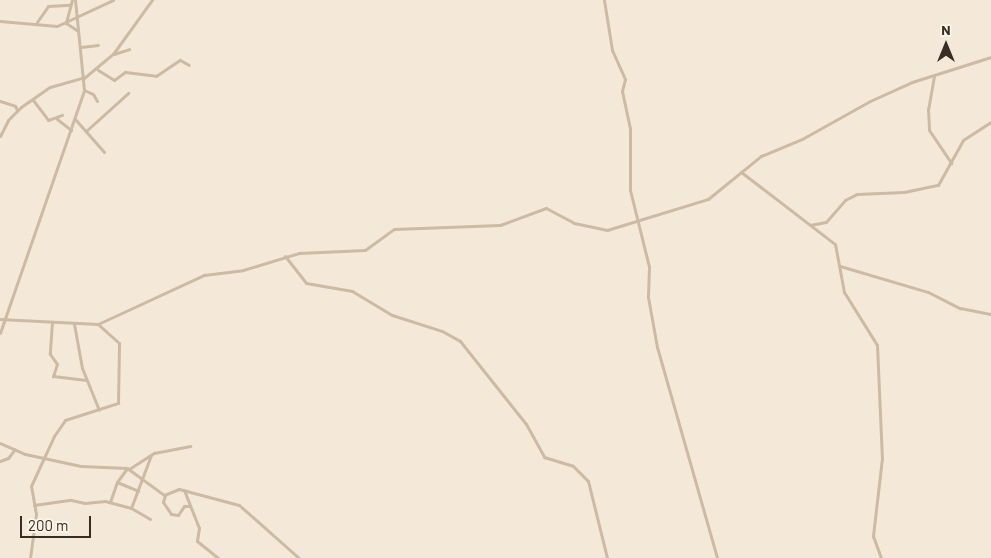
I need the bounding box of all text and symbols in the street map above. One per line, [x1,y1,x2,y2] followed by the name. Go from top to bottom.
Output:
[921,20,971,70] north arrow
[941,21,951,38] text: N
[22,506,94,538] scale bar
[28,516,68,534] text: 200 m

